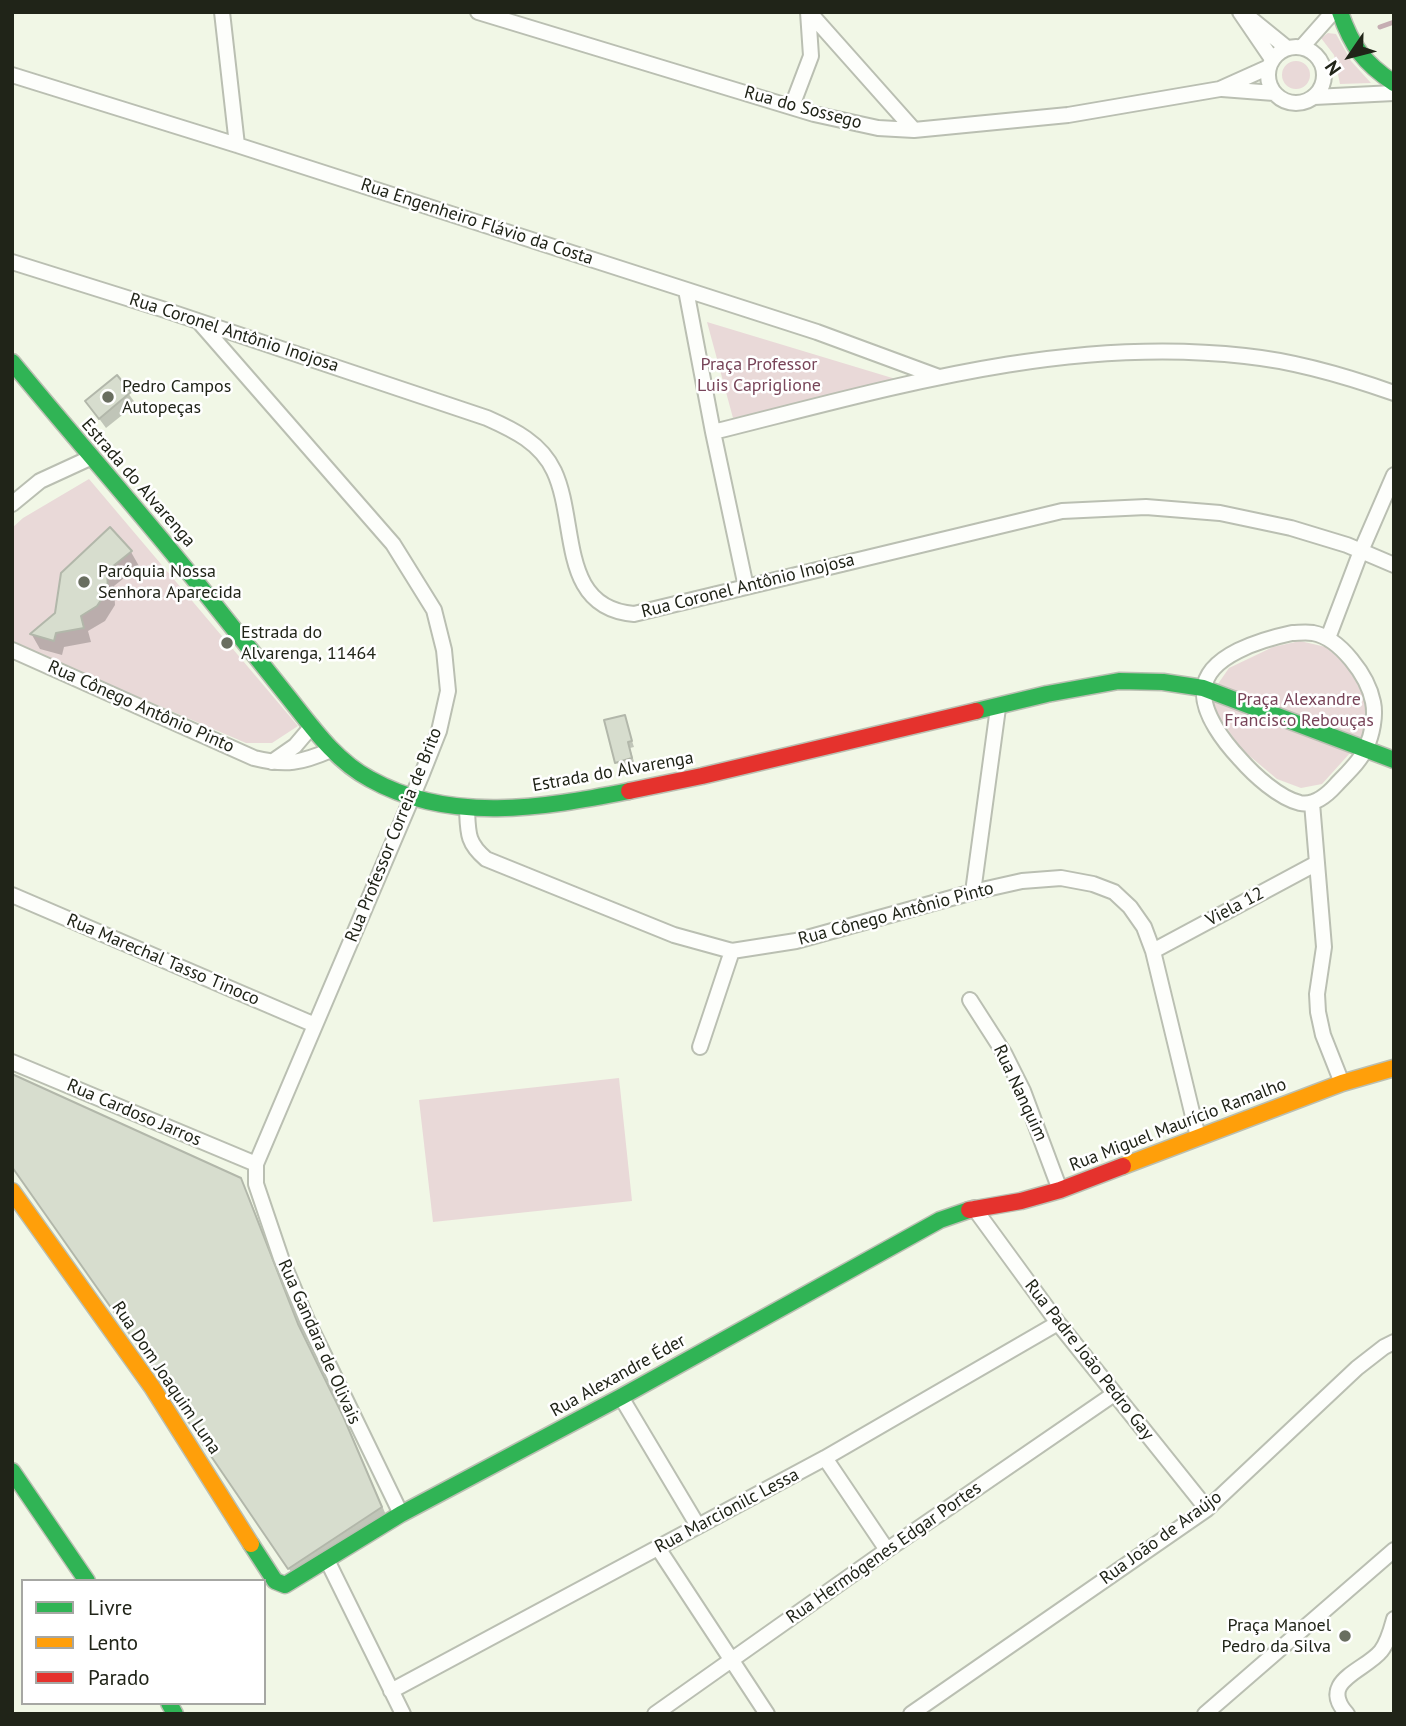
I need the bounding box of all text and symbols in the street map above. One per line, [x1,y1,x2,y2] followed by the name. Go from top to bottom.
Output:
[1315,21,1385,91] north arrow
[1319,56,1346,80] text: N
[742,82,864,134] street label: Rua do Sossego
[358,174,596,270] street label: Rua Engenheiro Flávio da Costa
[127,289,341,377] street label: Rua Coronel Antônio Inojosa
[697,354,821,396] park label: Praça Professor Luis Capriglione
[122,376,231,418] place label: Pedro Campos Autopeças
[100,389,116,405] marker: Pedro Campos Autopeças
[76,414,200,552] street label: Estrada do Alvarenga
[639,549,857,623] street label: Rua Coronel Antônio Inojosa
[98,561,242,604] place label: Paróquia Nossa Senhora Aparecida
[76,574,92,590] marker: Paróquia Nossa Senhora Aparecida
[241,622,376,664] place label: Estrada do Alvarenga, 11464
[219,635,235,651] marker: Estrada do Alvarenga, 11464
[45,656,237,758] street label: Rua Cônego Antônio Pinto
[1224,689,1374,732] park label: Praça Alexandre Francisco Rebouças
[341,725,447,945] street label: Rua Professor Correia de Brito
[531,747,695,797] street label: Estrada do Alvarenga
[796,877,996,951] street label: Rua Cônego Antônio Pinto
[1202,883,1268,931] street label: Viela 12
[63,910,263,1010] street label: Rua Marechal Tasso Tinoco
[988,1041,1052,1145] street label: Rua Nanquim
[1067,1074,1289,1176] street label: Rua Miguel Maurício Ramalho
[64,1075,204,1151] street label: Rua Cardoso Jarros
[273,1256,365,1428] street label: Rua Gandara de Olivais
[1020,1276,1158,1444] street label: Rua Padre João Pedro Gay
[107,1297,225,1459] street label: Rua Dom Joaquim Luna
[547,1330,689,1422] street label: Rua Alexandre Éder
[651,1464,803,1558] street label: Rua Marcionilc Lessa
[782,1477,986,1629] street label: Rua Hermógenes Edgar Portes
[1096,1486,1226,1590] street label: Rua João de Araújo
[21,1579,266,1705] legend
[88,1594,132,1621] text: Livre
[1222,1615,1331,1658] place label: Praça Manoel Pedro da Silva
[1337,1628,1353,1644] marker: Praça Manoel Pedro da Silva
[88,1629,138,1656] text: Lento
[88,1664,150,1691] text: Parado

